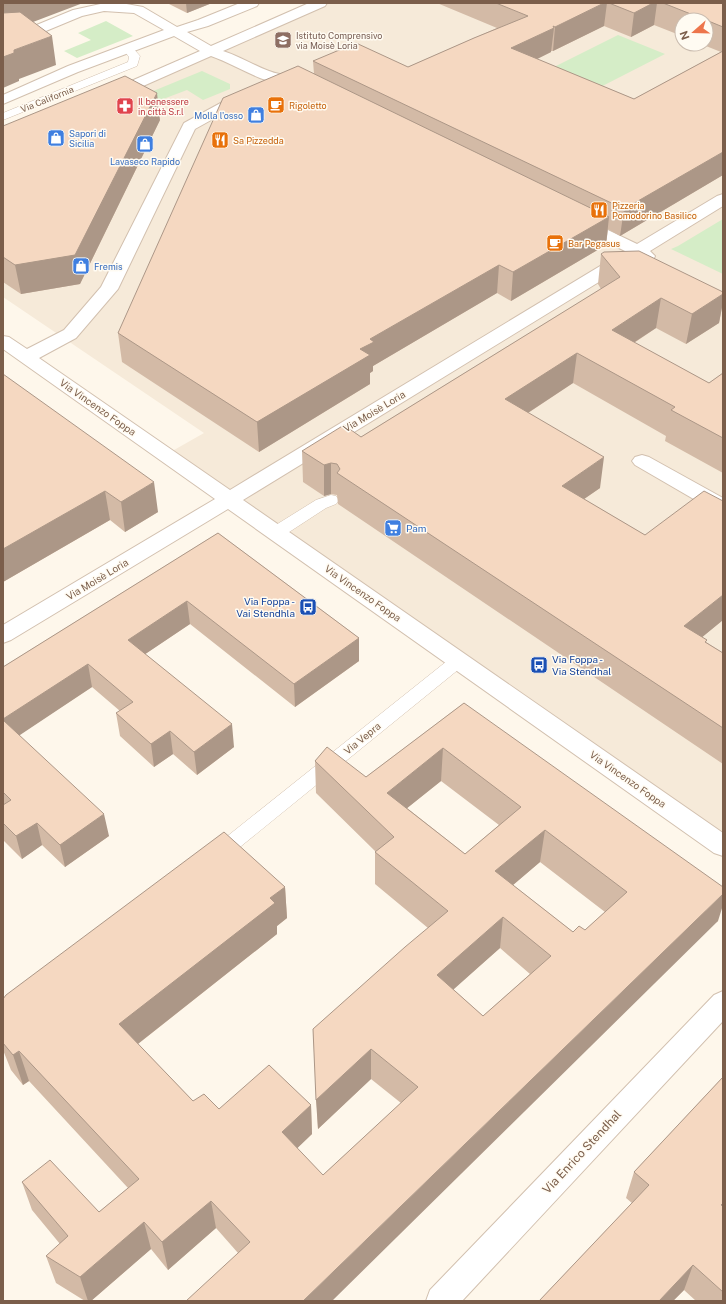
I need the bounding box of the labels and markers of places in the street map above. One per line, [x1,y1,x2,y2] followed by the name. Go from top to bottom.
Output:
[273,30,293,50] school or university icon: Istituto Comprensivo via Moisè Loria
[296,30,382,51] place label: Istituto Comprensivo via Moisè Loria
[266,95,286,115] cafe icon: Rigoletto
[115,96,135,116] pharmacy icon: Il benessere in città S.r.l
[138,96,189,117] place label: Il benessere in città S.r.l
[289,100,327,111] place label: Rigoletto
[246,105,266,125] shop icon: Molla l'osso
[194,110,243,121] place label: Molla l'osso
[46,128,66,148] shop icon: Sapori di Sicilia
[69,128,106,149] place label: Sapori di Sicilia
[210,130,230,150] restaurant icon: Sa Pizzedda
[135,134,155,154] shop icon: Lavaseco Rapido
[233,135,284,146] place label: Sa Pizzedda
[110,156,180,167] place label: Lavaseco Rapido
[589,200,609,220] restaurant icon: Pizzeria Pomodorino Basilico
[612,200,697,221] place label: Pizzeria Pomodorino Basilico
[545,233,565,253] cafe icon: Bar Pegasus
[568,238,621,249] place label: Bar Pegasus
[71,256,91,276] shop icon: Fremis
[94,261,123,272] place label: Fremis
[383,518,403,538] supermarket icon: Pam
[406,522,426,534] place label: Pam
[236,595,295,619] place label: Via Foppa - Vai Stendhla
[298,597,318,617] bus stop icon: Via Foppa - Vai Stendhla
[552,653,611,677] place label: Via Foppa - Via Stendhal
[529,655,549,675] bus stop icon: Via Foppa - Via Stendhal

